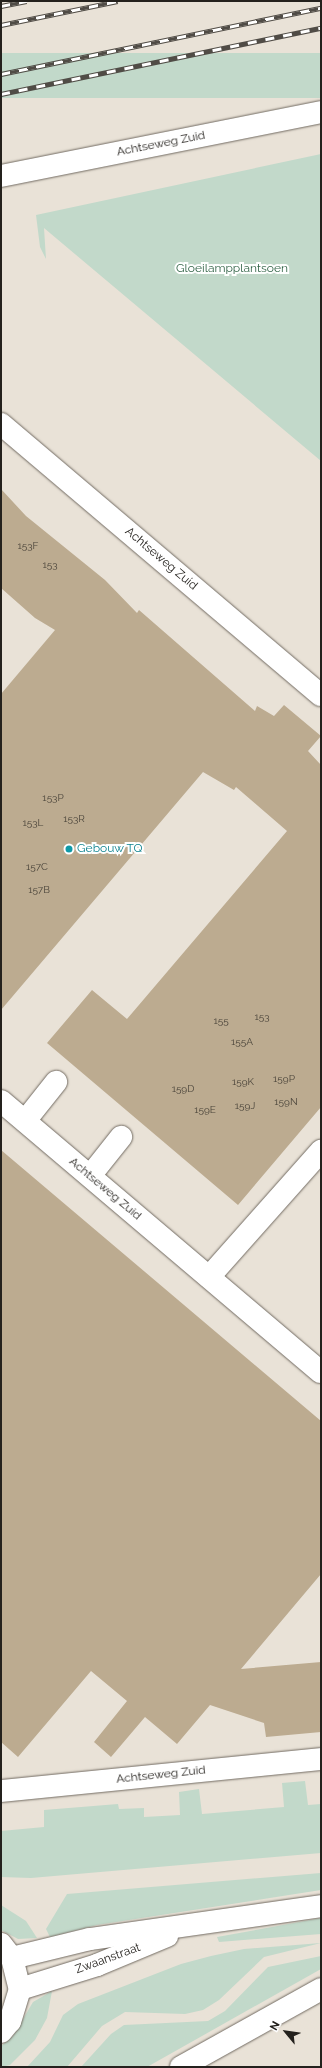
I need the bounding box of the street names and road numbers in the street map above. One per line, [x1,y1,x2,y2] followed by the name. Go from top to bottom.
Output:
[116,128,206,160] street label: Achtseweg Zuid
[122,525,200,593] street label: Achtseweg Zuid
[66,1155,144,1223] street label: Achtseweg Zuid
[116,1763,206,1787] street label: Achtseweg Zuid
[74,1941,142,1977] street label: Zwaanstraat

